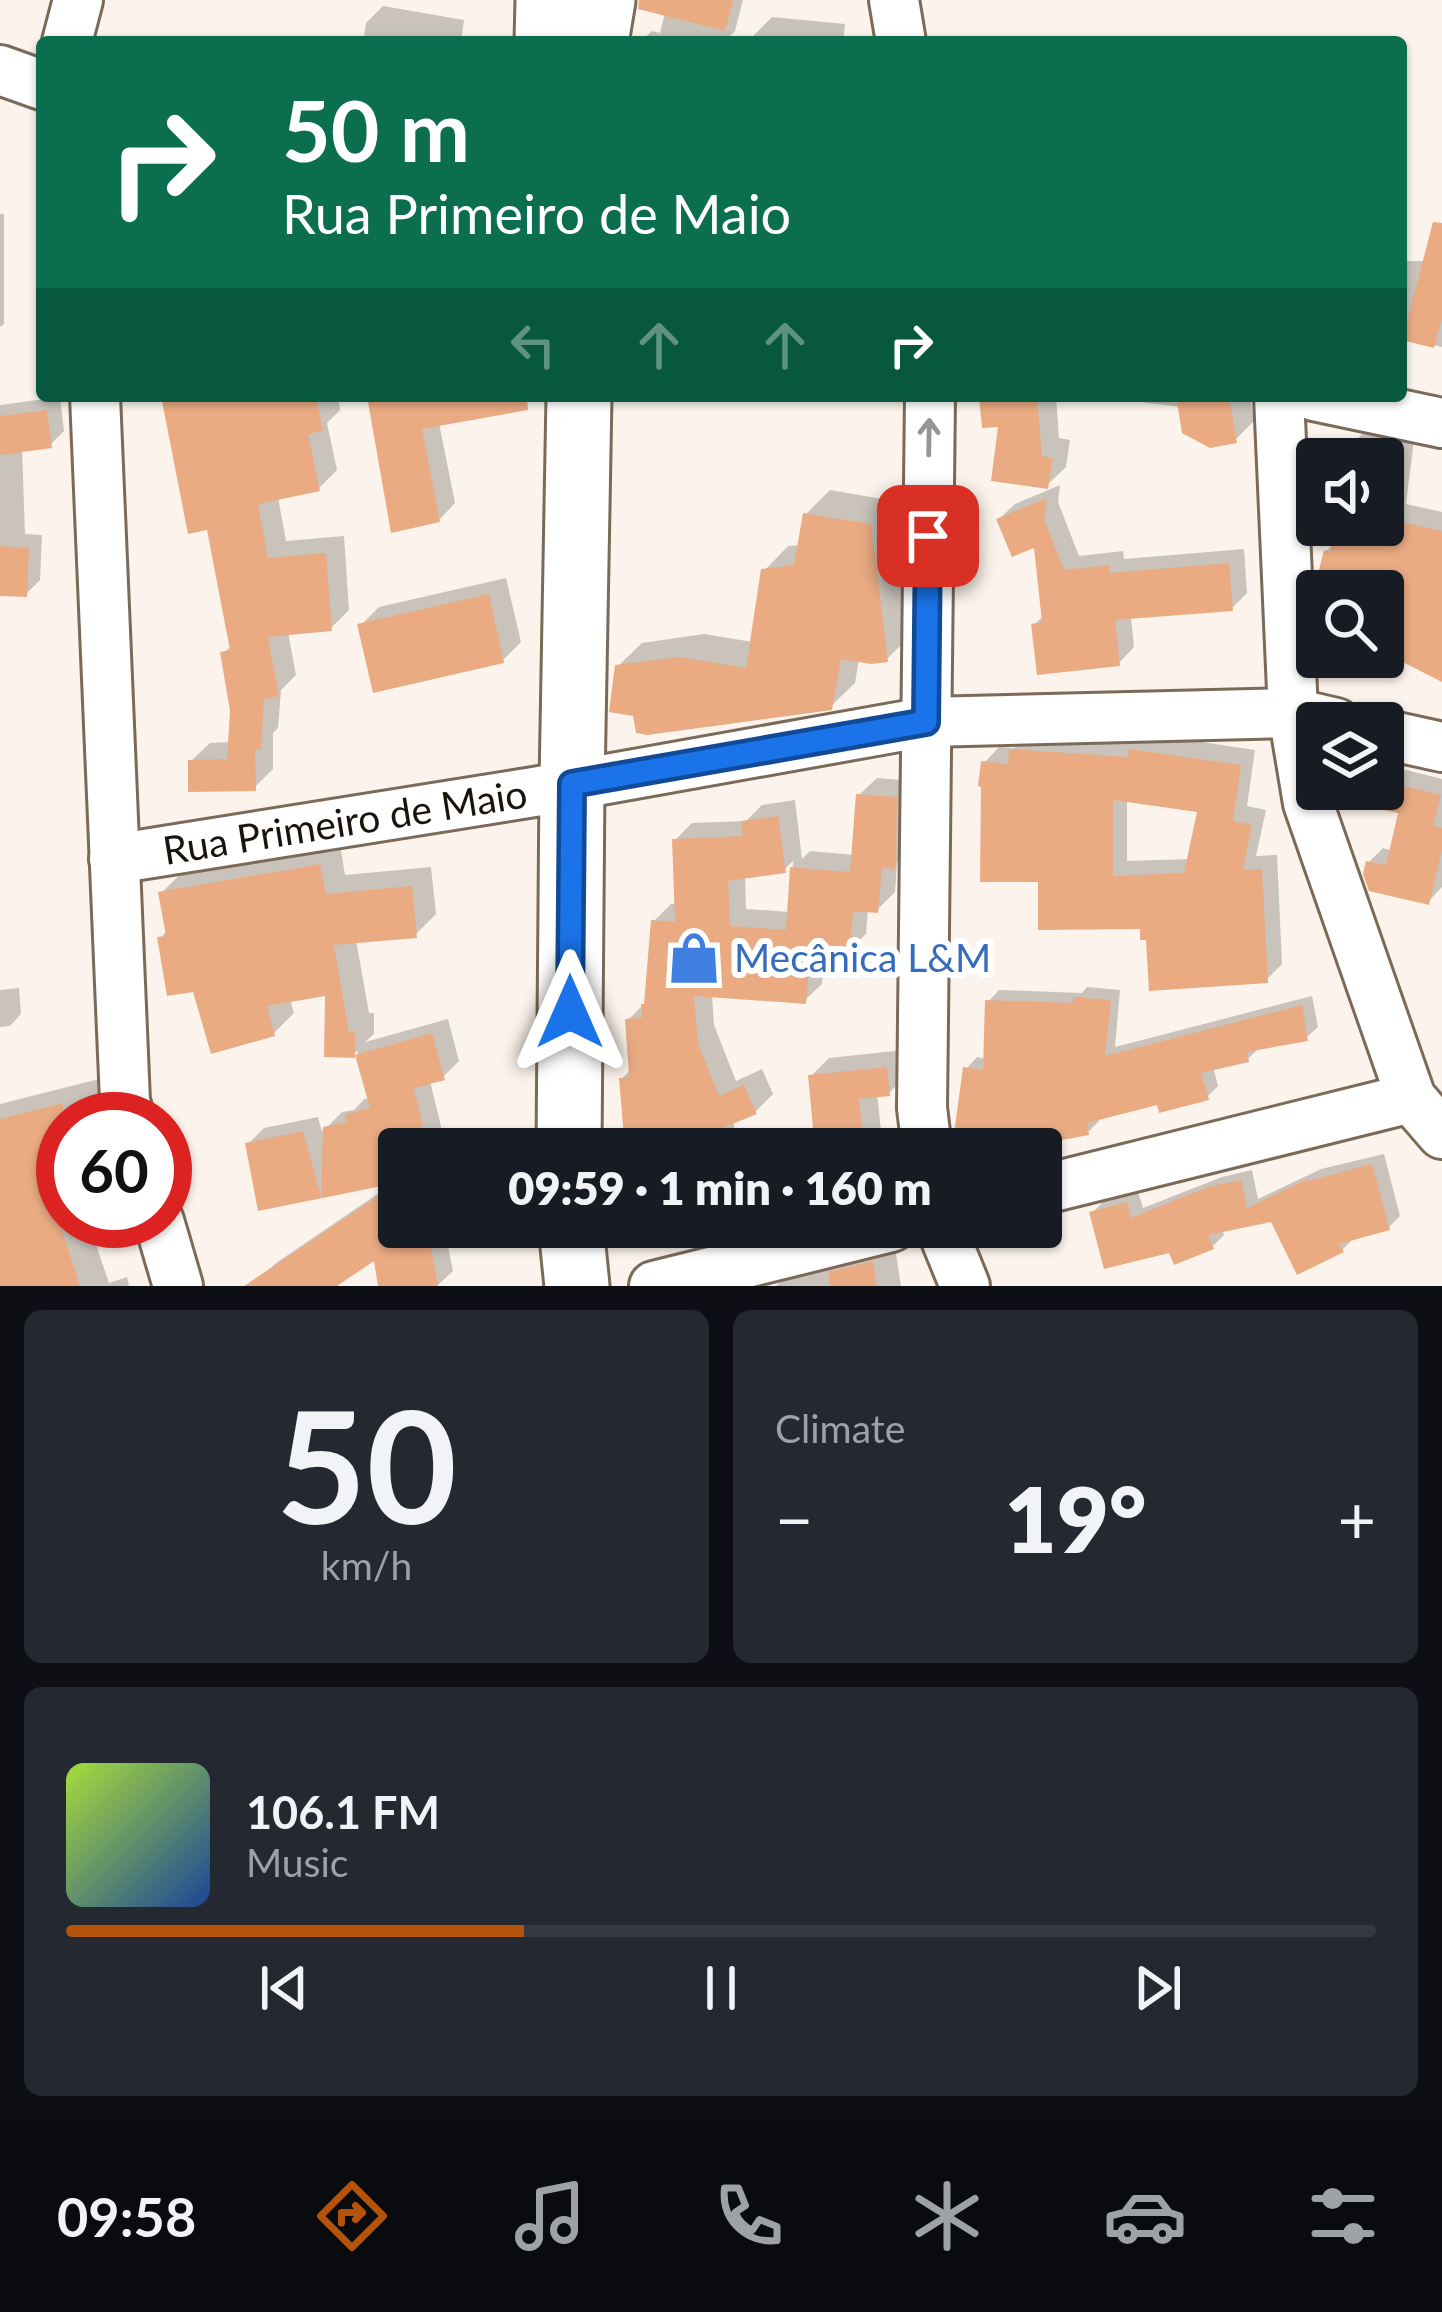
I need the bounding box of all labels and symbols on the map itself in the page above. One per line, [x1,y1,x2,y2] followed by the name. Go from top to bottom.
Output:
[918,418,941,457] one-way arrow
[877,485,979,587] pin
[160,769,530,873] street label: Rua Primeiro de Maio
[665,929,723,987] shop icon: Mecânica L&M
[734,934,991,980] place label: Mecânica L&M
[507,949,633,1075] position arrow
[36,1092,192,1248] speed limit sign: 60

